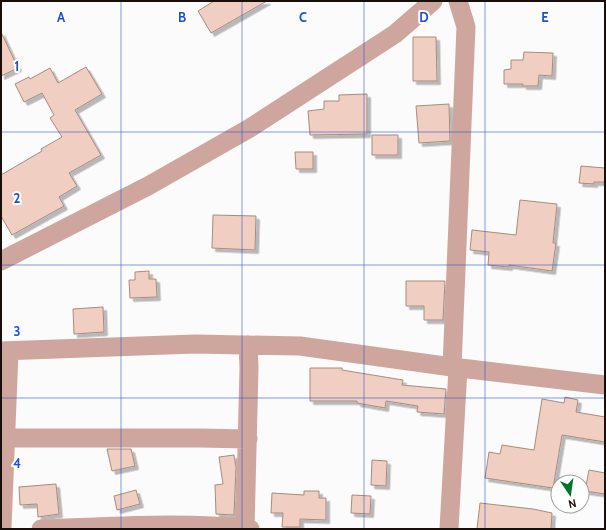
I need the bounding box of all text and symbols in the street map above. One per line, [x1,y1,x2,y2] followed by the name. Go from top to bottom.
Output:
[57,9,66,25] text: A
[178,9,186,25] text: B
[299,9,307,25] text: C
[419,9,429,25] text: D
[541,9,549,25] text: E
[15,58,19,74] text: 1
[14,190,21,206] text: 2
[13,323,21,339] text: 3
[13,455,21,471] text: 4
[550,474,590,514] north arrow
[567,496,578,511] text: N

